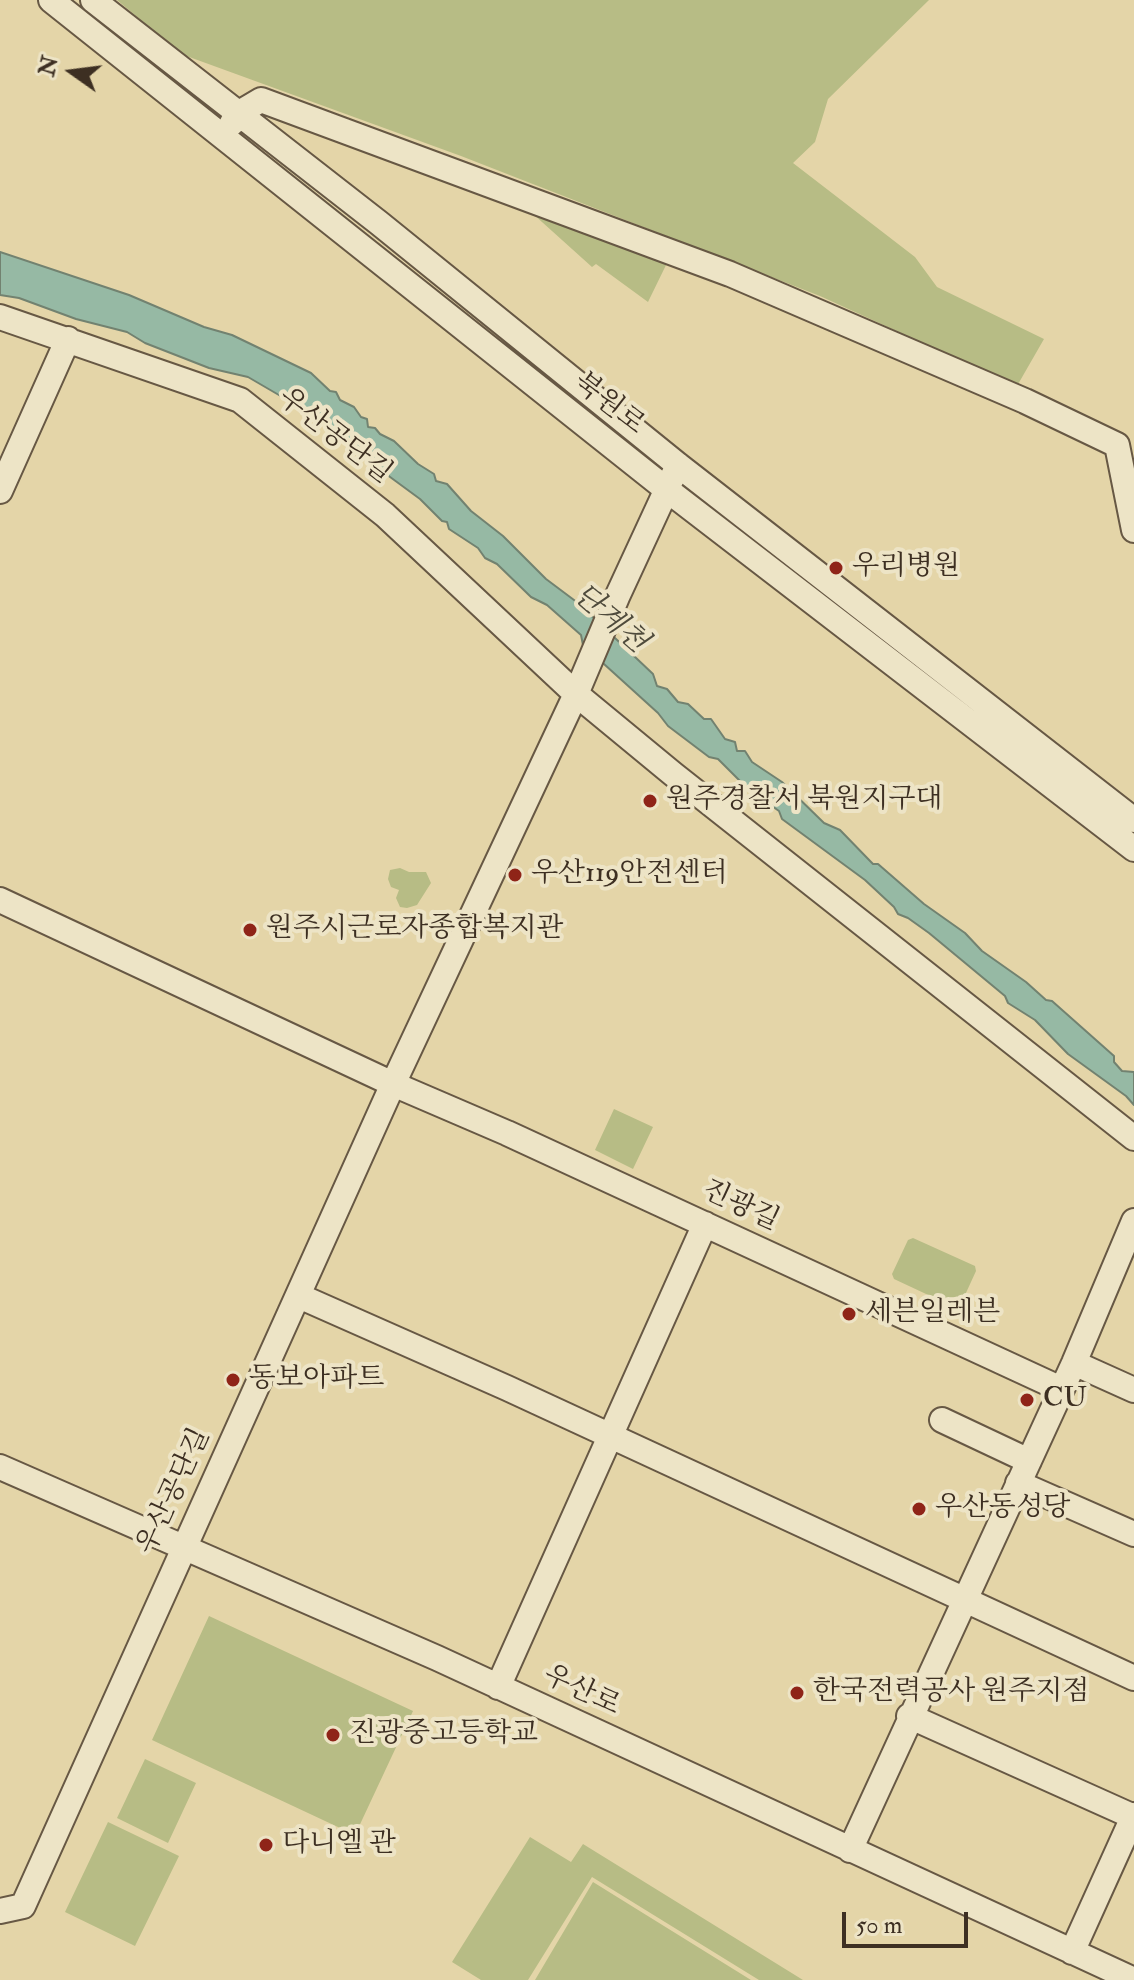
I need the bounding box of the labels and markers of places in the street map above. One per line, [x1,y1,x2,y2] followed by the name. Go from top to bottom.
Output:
[852,551,960,585] place label: 우리병원
[827,559,845,577] marker: 우리병원
[666,784,942,818] place label: 원주경찰서 북원지구대
[641,792,659,810] marker: 원주경찰서 북원지구대
[531,858,728,892] place label: 우산119안전센터
[506,866,524,884] marker: 우산119안전센터
[266,913,564,947] place label: 원주시근로자종합복지관
[241,921,259,939] marker: 원주시근로자종합복지관
[865,1297,1000,1331] place label: 세븐일레븐
[840,1305,858,1323] marker: 세븐일레븐
[249,1363,384,1397] place label: 동보아파트
[224,1371,242,1389] marker: 동보아파트
[1043,1383,1087,1417] place label: CU
[1018,1391,1036,1409] marker: CU
[935,1492,1070,1526] place label: 우산동성당
[910,1500,928,1518] marker: 우산동성당
[813,1676,1089,1710] place label: 한국전력공사 원주지점
[788,1684,806,1702] marker: 한국전력공사 원주지점
[349,1718,538,1752] place label: 진광중고등학교
[324,1726,342,1744] marker: 진광중고등학교
[282,1828,396,1862] place label: 다니엘 관
[257,1836,275,1854] marker: 다니엘 관

